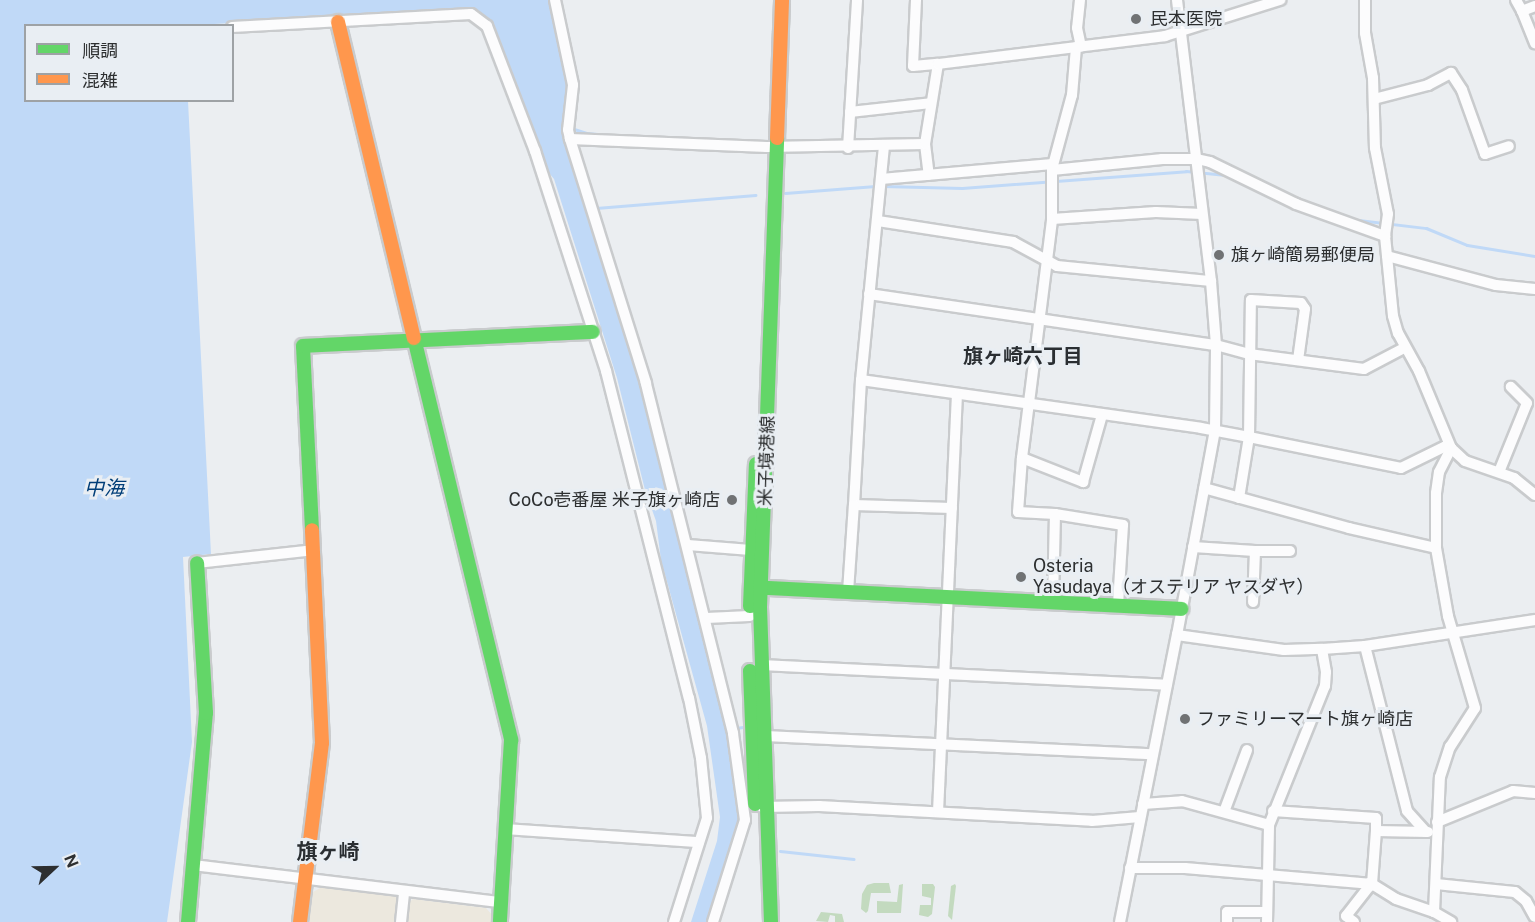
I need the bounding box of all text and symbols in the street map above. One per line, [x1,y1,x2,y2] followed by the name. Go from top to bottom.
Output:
[1150,8,1222,30] place label: 民本医院
[1127,10,1145,28] marker: 民本医院
[24,24,234,102] legend
[82,40,118,61] text: 順調
[82,70,118,91] text: 混雑
[1231,244,1375,266] place label: 旗ヶ崎簡易郵便局
[1212,248,1226,262] marker: 旗ヶ崎簡易郵便局
[963,344,1083,368] district label: 旗ヶ崎六丁目
[755,416,779,506] street label: 米子境港線
[84,476,124,500] water label: 中海
[509,489,720,511] place label: CoCo壱番屋 米子旗ヶ崎店
[725,493,739,507] marker: CoCo壱番屋 米子旗ヶ崎店
[1033,556,1314,598] place label: Osteria Yasudaya（オステリア ヤスダヤ）
[1014,570,1028,584] marker: Osteria Yasudaya（オステリア ヤスダヤ）
[1197,708,1413,730] place label: ファミリーマート旗ヶ崎店
[1178,712,1192,726] marker: ファミリーマート旗ヶ崎店
[24,838,84,898] north arrow
[297,839,359,865] district label: 旗ヶ崎
[60,852,82,870] text: N

